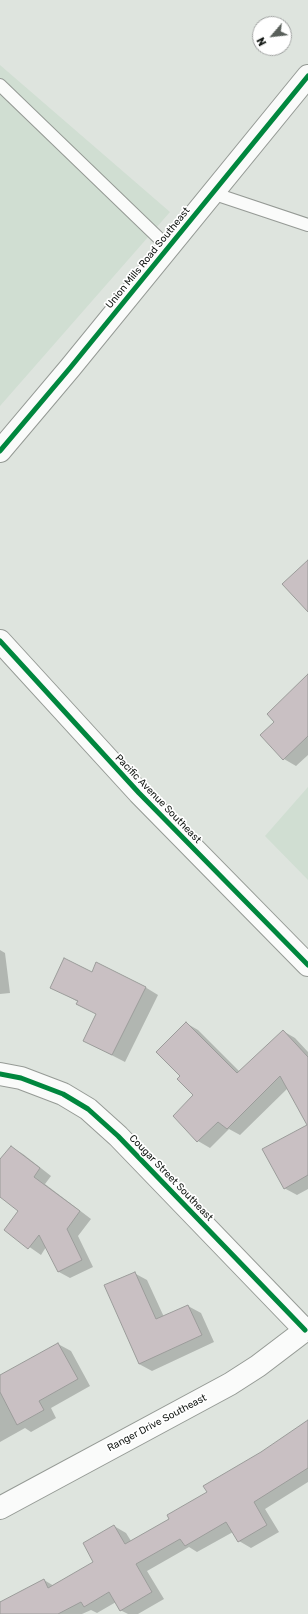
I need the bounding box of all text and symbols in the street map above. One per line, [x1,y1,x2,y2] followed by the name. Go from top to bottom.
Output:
[252,16,292,56] north arrow
[254,35,269,48] text: N
[103,205,193,311] street label: Union Mills Road Southeast
[112,752,204,846] street label: Pacific Avenue Southeast
[127,1132,215,1224] street label: Cougar Street Southeast
[105,1392,209,1454] street label: Ranger Drive Southeast

